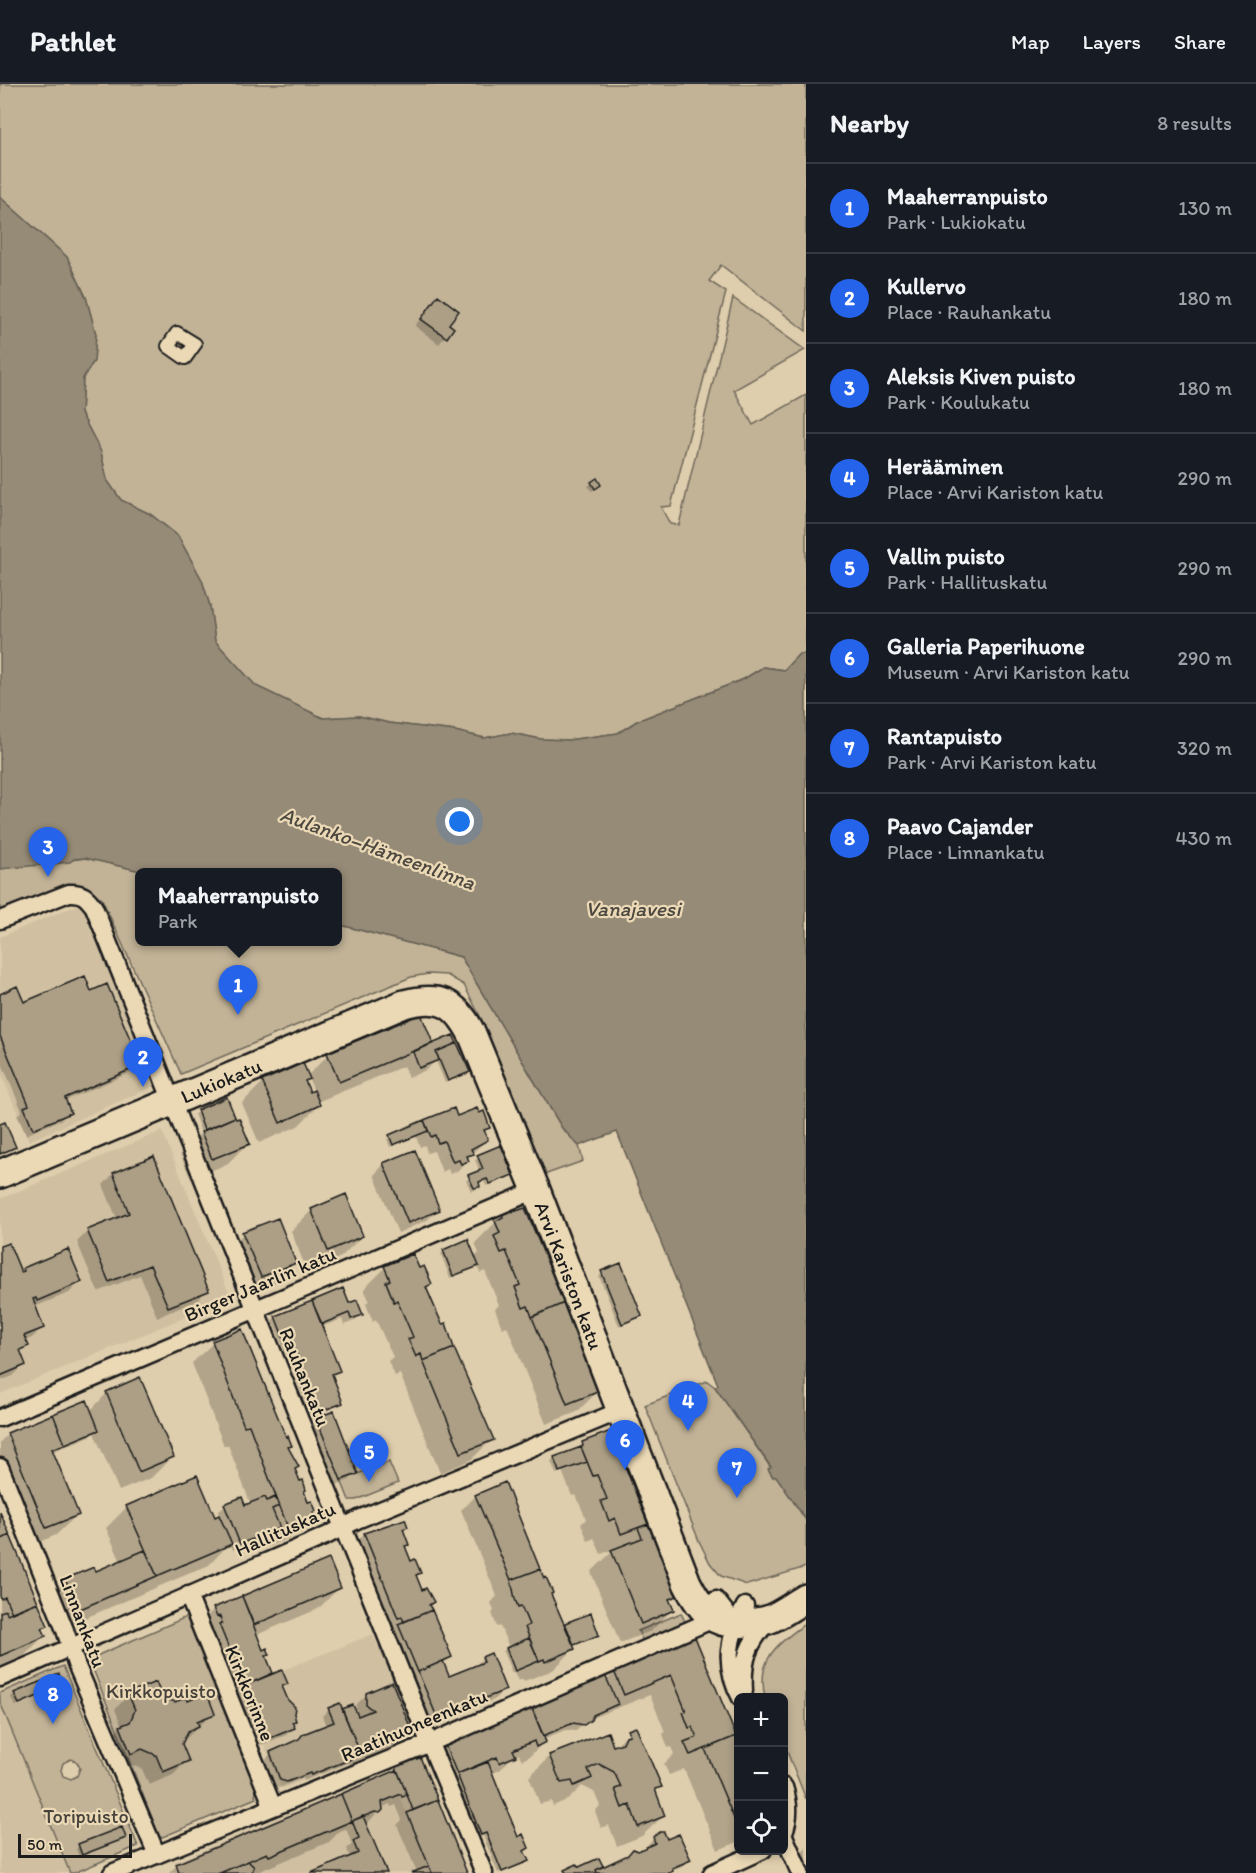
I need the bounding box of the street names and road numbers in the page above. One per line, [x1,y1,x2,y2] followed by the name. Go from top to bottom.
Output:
[177,1053,265,1109] street label: Lukiokatu
[530,1198,608,1353] street label: Arvi Kariston katu
[181,1241,339,1327] street label: Birger Jaarlin katu
[274,1324,336,1430] street label: Rauhankatu
[231,1496,339,1562] street label: Hallituskatu
[54,1571,112,1671] street label: Linnankatu
[220,1642,280,1744] street label: Kirkkorinne
[337,1683,491,1767] street label: Raatihuoneenkatu

